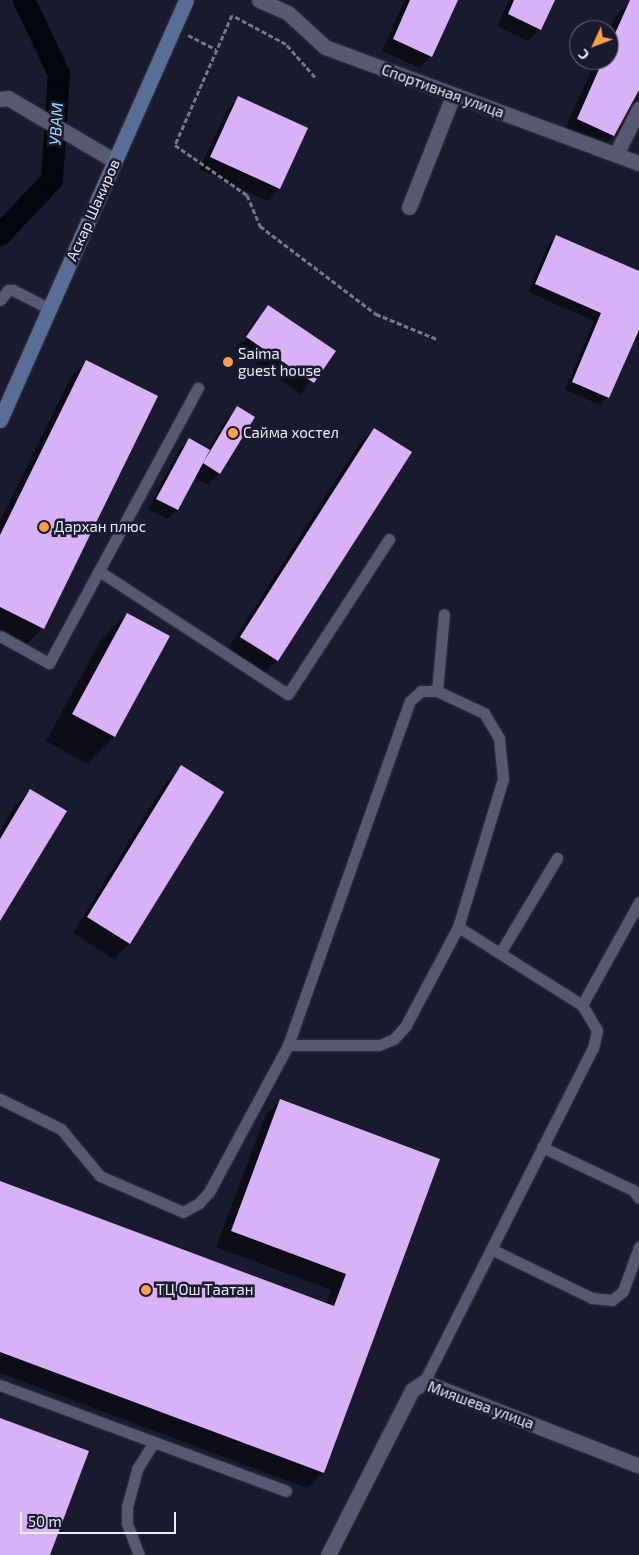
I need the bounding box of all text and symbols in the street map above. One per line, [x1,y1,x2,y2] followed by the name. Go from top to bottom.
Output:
[569,20,619,70] north arrow
[574,46,592,64] text: С
[379,60,507,122] street label: Спортивная улица
[45,102,67,146] water label: УВАМ
[62,156,124,264] street label: Аскар Шакиров
[238,344,321,379] place label: Saima guest house
[222,356,234,368] marker: Saima guest house
[243,424,339,442] place label: Сайма хостел
[227,427,239,439] marker: Сайма хостел
[54,518,146,536] place label: Дархан плюс
[38,521,50,533] marker: Дархан плюс
[156,1281,254,1299] place label: ТЦ Ош Таатан
[140,1284,152,1296] marker: ТЦ Ош Таатан
[425,1377,537,1433] street label: Мияшева улица
[22,1502,179,1534] scale bar
[28,1512,62,1530] text: 50 m

